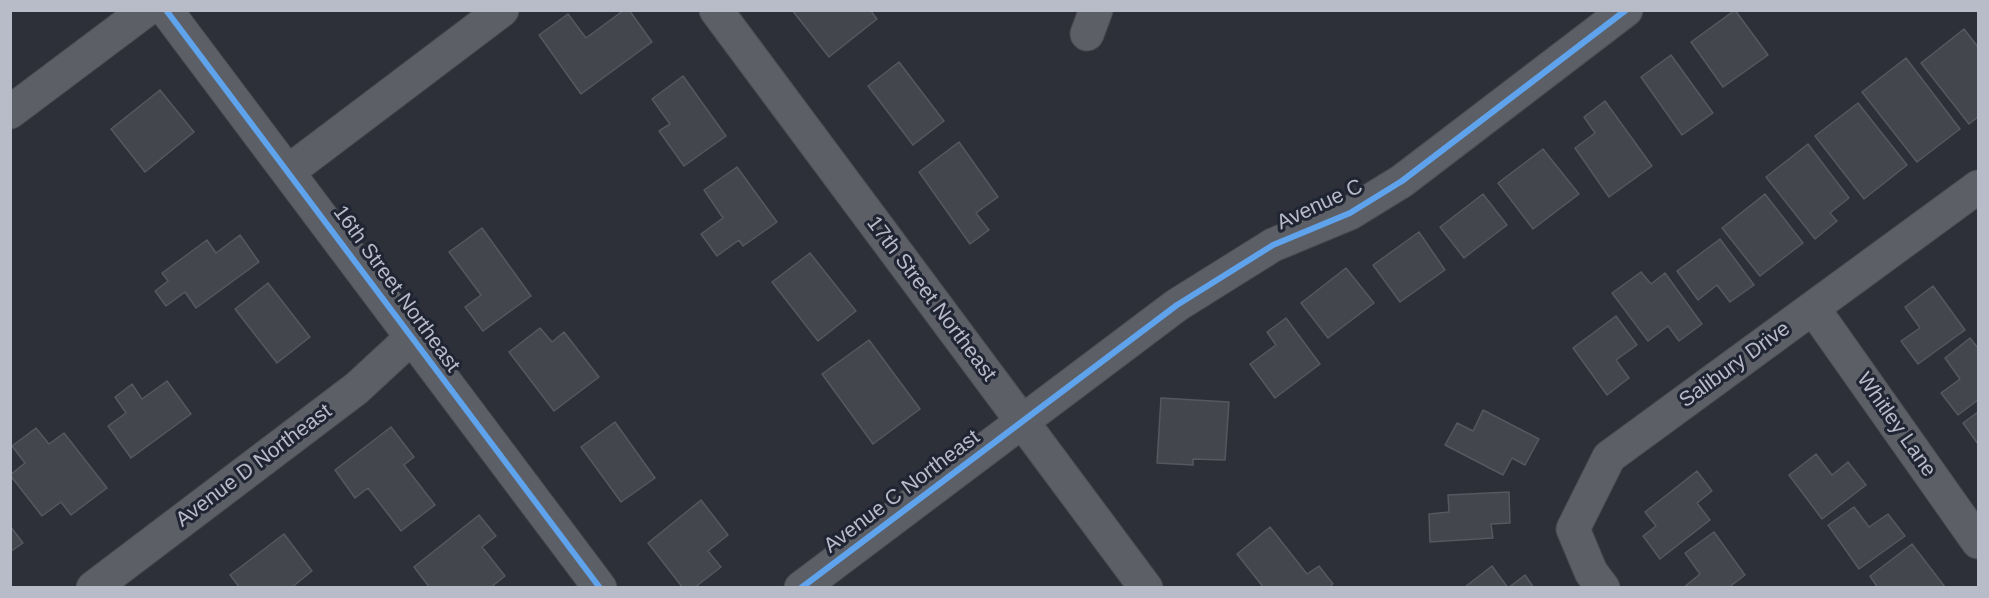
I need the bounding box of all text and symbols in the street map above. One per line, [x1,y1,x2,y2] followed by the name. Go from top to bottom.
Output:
[1273,174,1367,236] street label: Avenue C
[327,201,465,377] street label: 16th Street Northeast
[861,212,1001,386] street label: 17th Street Northeast
[1675,316,1795,414] street label: Salibury Drive
[1851,368,1941,482] street label: Whitley Lane
[171,399,337,533] street label: Avenue D Northeast
[819,425,985,559] street label: Avenue C Northeast

